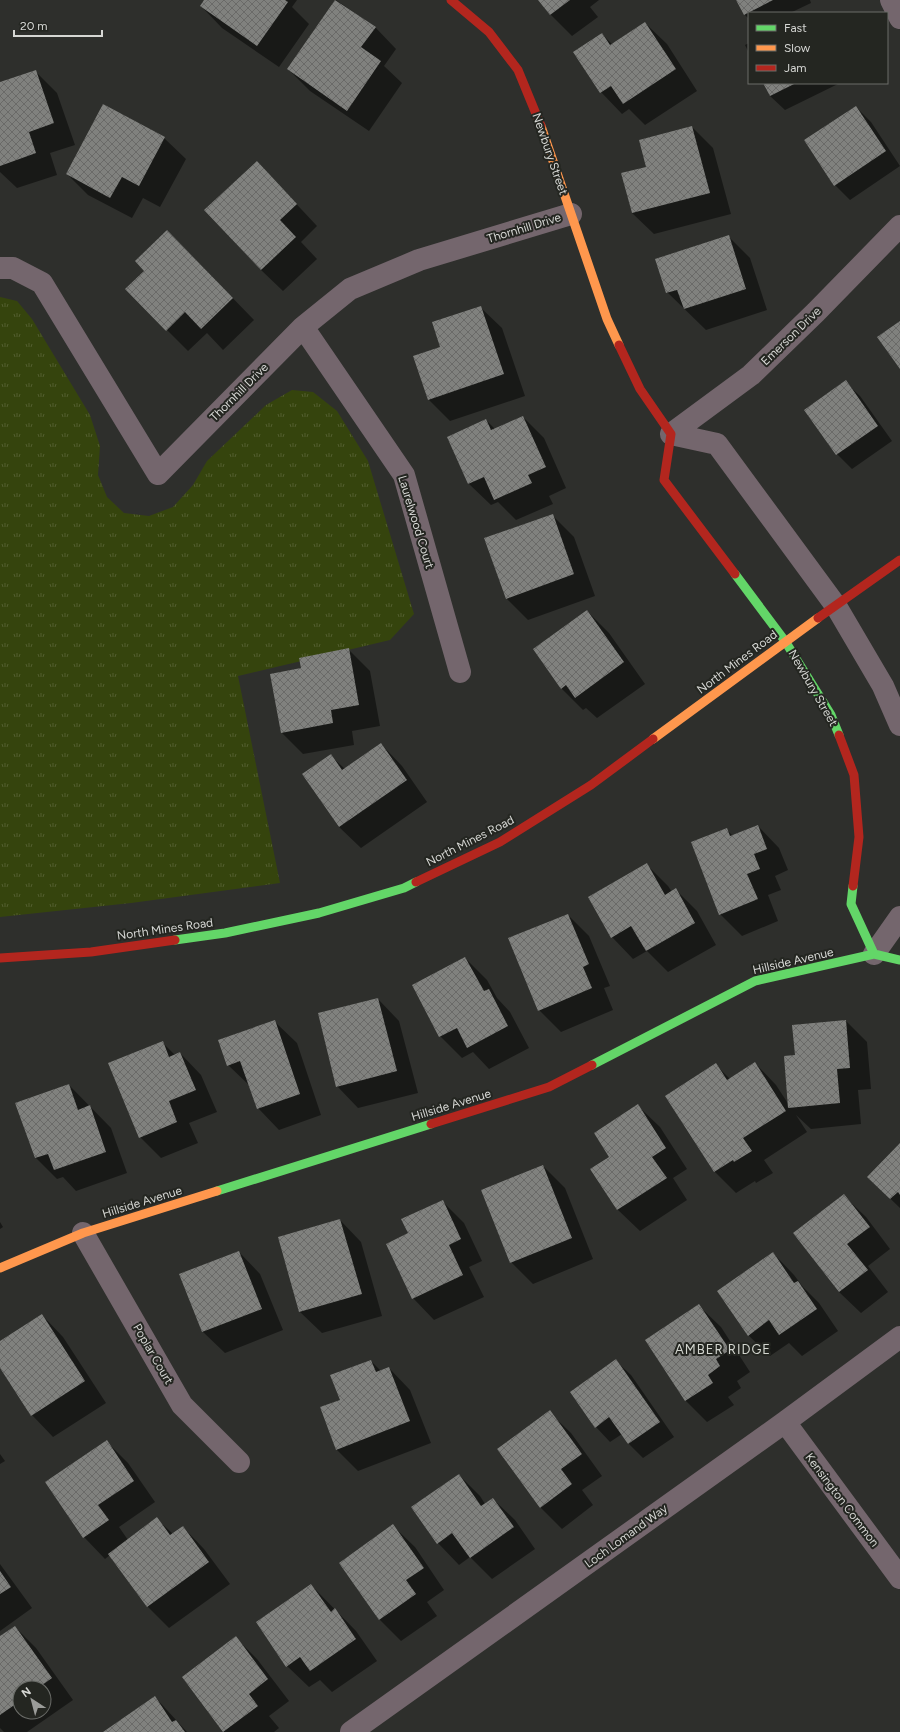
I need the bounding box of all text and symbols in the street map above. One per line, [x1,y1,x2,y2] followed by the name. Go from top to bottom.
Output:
[14,12,102,38] scale bar
[748,12,888,84] legend
[20,19,48,33] text: 20 m
[784,21,807,35] text: Fast
[784,41,811,55] text: Slow
[784,61,807,75] text: Jam
[529,111,571,197] street label: Newbury Street
[485,210,563,246] street label: Thornhill Drive
[758,304,824,368] street label: Emerson Drive
[207,360,271,424] street label: Thornhill Drive
[395,474,437,571] street label: Laurelwood Court
[694,627,780,697] street label: North Mines Road
[786,647,841,729] street label: Newbury Street
[424,813,516,869] street label: North Mines Road
[116,915,214,943] street label: North Mines Road
[751,945,835,977] street label: Hillside Avenue
[409,1086,493,1124] street label: Hillside Avenue
[100,1183,184,1221] street label: Hillside Avenue
[130,1321,176,1387] street label: Poplar Court
[675,1342,771,1357] district label: AMBER RIDGE
[802,1451,882,1550] street label: Kensington Common
[582,1501,671,1571] street label: Loch Lomand Way
[12,1680,52,1720] north arrow
[19,1685,34,1700] text: N

